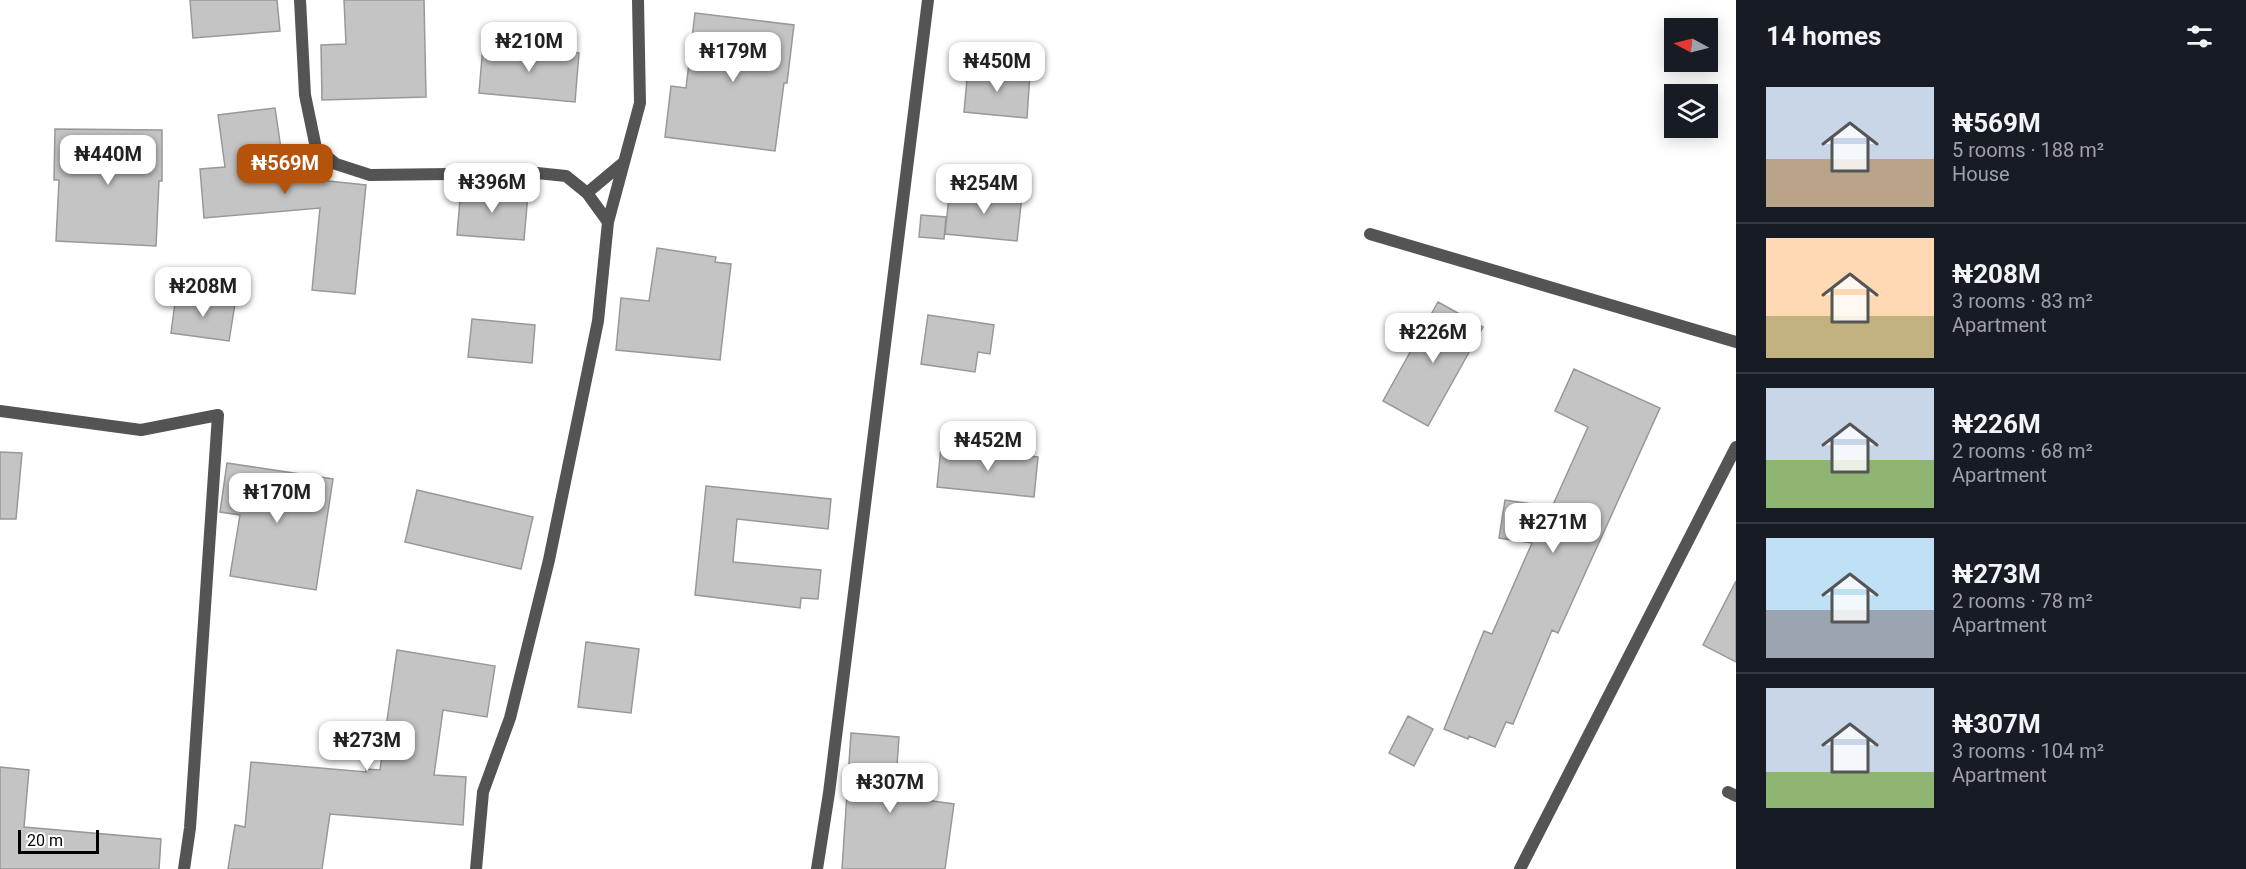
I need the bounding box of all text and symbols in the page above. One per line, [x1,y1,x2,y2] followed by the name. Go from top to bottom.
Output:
[1664,18,1718,72] north arrow
[1664,18,1718,138] map controls
[2183,20,2216,53] icon: filters
[1766,21,1881,51] text: 14 homes
[487,22,571,73] pin: ₦210M
[495,29,563,53] text: ₦210M
[691,32,775,83] pin: ₦179M
[699,39,767,63] text: ₦179M
[955,42,1039,93] pin: ₦450M
[963,49,1031,73] text: ₦450M
[1664,84,1718,138] button: layers
[1952,108,2041,138] text: ₦569M
[1814,111,1886,183] icon: home
[66,135,150,186] pin: ₦440M
[1952,138,2104,162] text: 5 rooms · 188 m²
[74,142,142,166] text: ₦440M
[243,144,327,195] pin: ₦569M
[251,151,319,175] text: ₦569M
[1952,162,2010,186] text: House
[450,163,534,214] pin: ₦396M
[942,164,1026,215] pin: ₦254M
[458,170,526,194] text: ₦396M
[950,171,1018,195] text: ₦254M
[1952,259,2041,289] text: ₦208M
[1814,262,1886,334] icon: home
[161,267,245,318] pin: ₦208M
[169,274,237,298] text: ₦208M
[1952,289,2093,313] text: 3 rooms · 83 m²
[1391,313,1475,364] pin: ₦226M
[1952,313,2047,337] text: Apartment
[1399,320,1467,344] text: ₦226M
[1952,409,2041,439] text: ₦226M
[1814,412,1886,484] icon: home
[946,421,1030,472] pin: ₦452M
[954,428,1022,452] text: ₦452M
[1952,439,2093,463] text: 2 rooms · 68 m²
[1952,463,2047,487] text: Apartment
[235,473,319,524] pin: ₦170M
[243,480,311,504] text: ₦170M
[1511,503,1595,554] pin: ₦271M
[1519,510,1587,534] text: ₦271M
[1952,559,2041,589] text: ₦273M
[1814,562,1886,634] icon: home
[1952,589,2093,613] text: 2 rooms · 78 m²
[1952,613,2047,637] text: Apartment
[1952,709,2041,739] text: ₦307M
[1814,712,1886,784] icon: home
[325,721,409,772] pin: ₦273M
[333,728,401,752] text: ₦273M
[1952,739,2104,763] text: 3 rooms · 104 m²
[848,763,932,814] pin: ₦307M
[1952,763,2047,787] text: Apartment
[856,770,924,794] text: ₦307M
[18,827,99,854] scale bar
[27,831,63,850] text: 20 m

